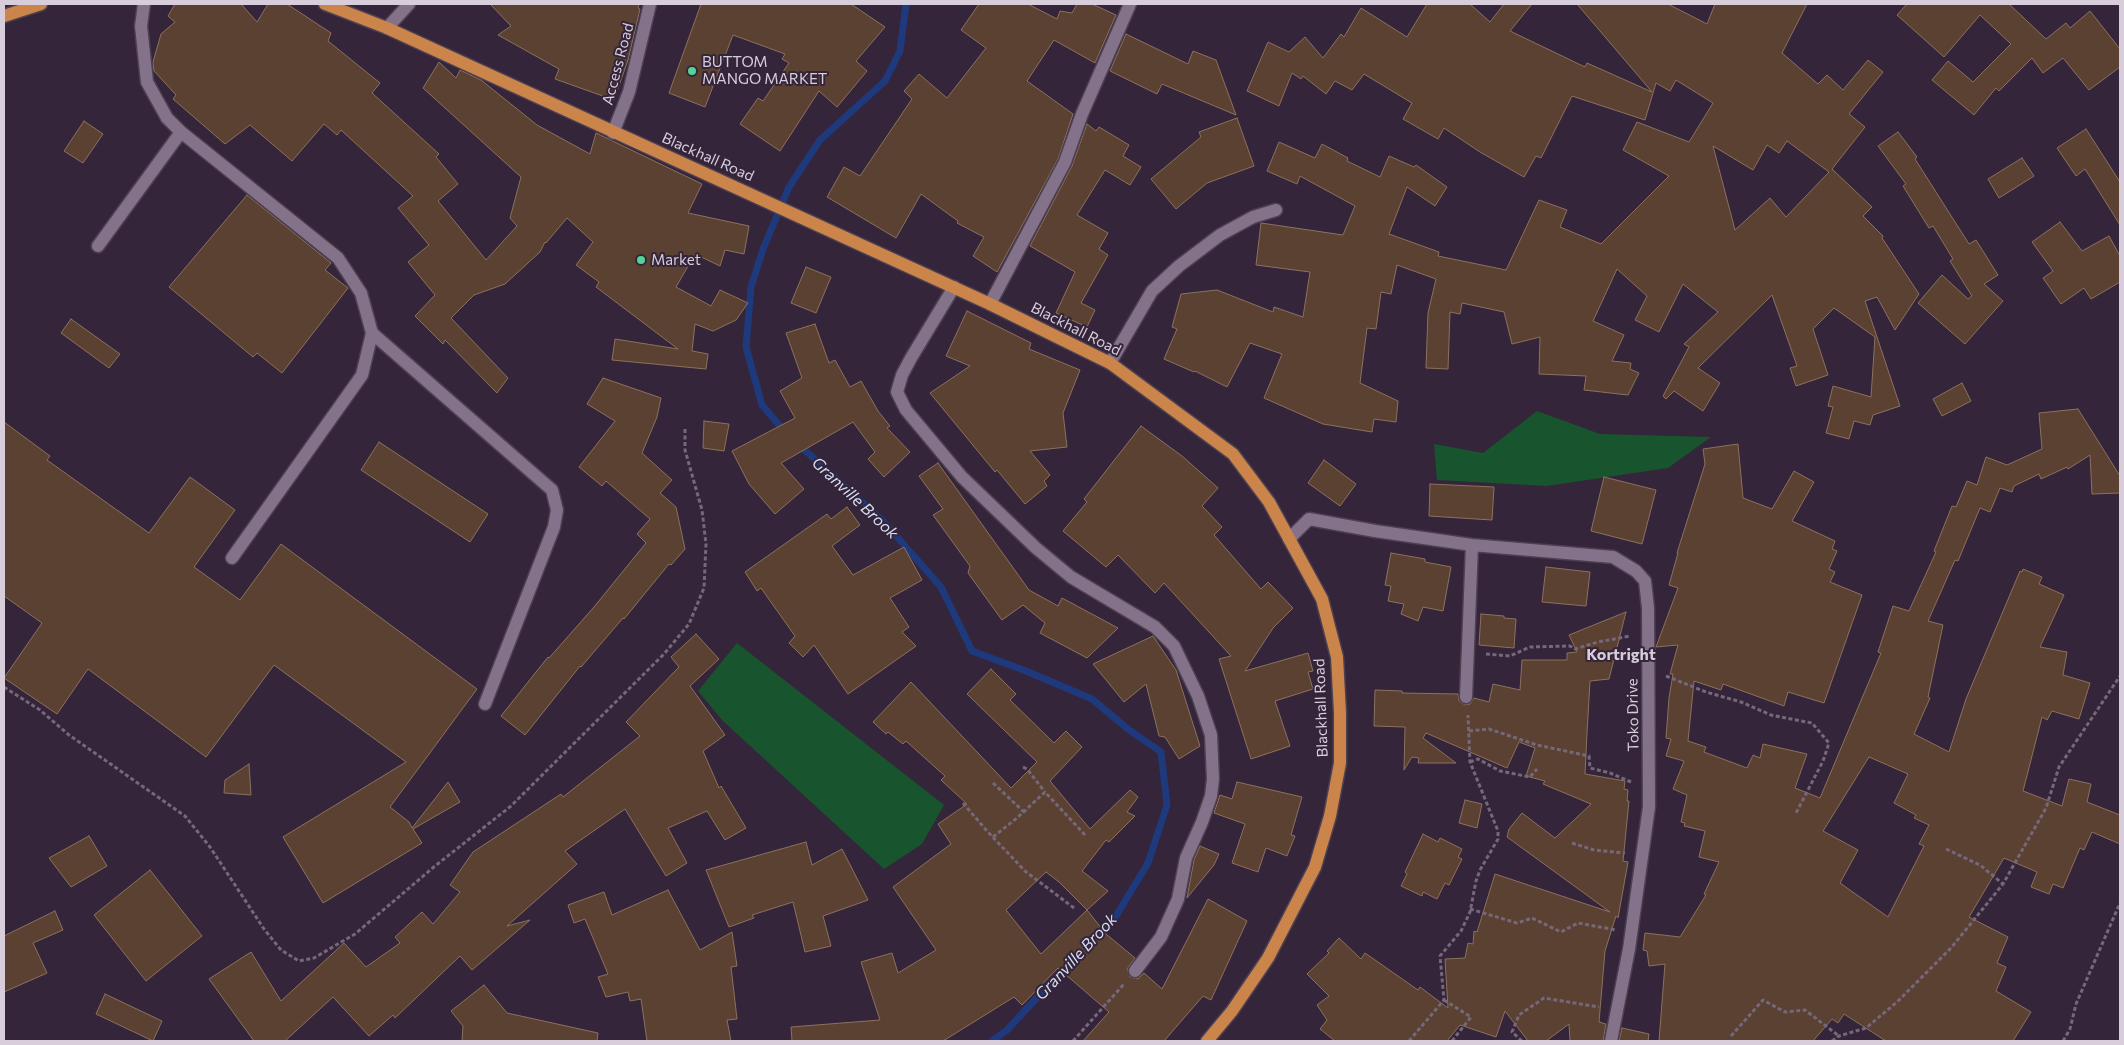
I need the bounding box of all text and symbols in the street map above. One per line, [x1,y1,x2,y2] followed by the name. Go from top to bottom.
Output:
[598,21,638,107] street label: Access Road
[702,53,827,88] place label: BUTTOM MANGO MARKET
[686,65,698,77] marker: BUTTOM MANGO MARKET
[659,129,757,185] street label: Blackhall Road
[651,251,701,269] place label: Market
[635,254,647,266] marker: Market
[1028,299,1124,359] street label: Blackhall Road
[808,453,902,543] water label: Granville Brook
[1586,645,1656,665] district label: Kortright
[1310,658,1332,758] street label: Blackhall Road
[1623,678,1643,752] street label: Toko Drive
[1031,910,1121,1004] water label: Granville Brook

